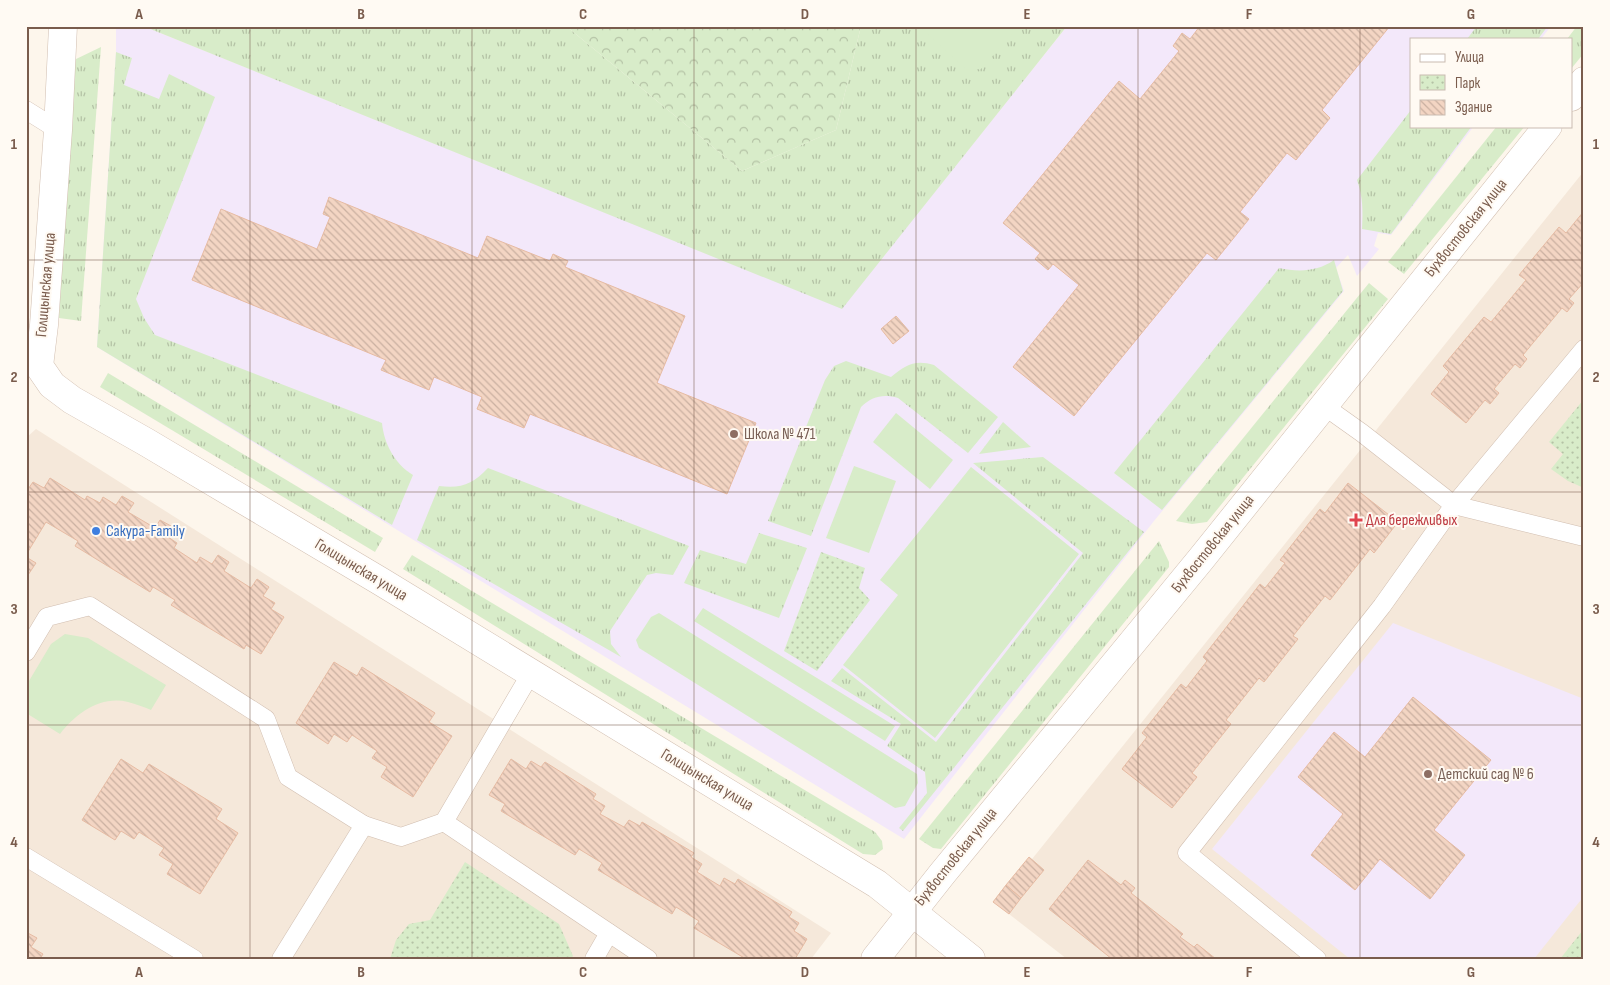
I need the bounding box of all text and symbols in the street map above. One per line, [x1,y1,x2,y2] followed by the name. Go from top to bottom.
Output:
[134,5,143,24] text: A
[357,5,365,24] text: B
[579,5,587,24] text: C
[801,5,809,24] text: D
[1024,5,1031,24] text: E
[1246,5,1253,24] text: F
[1467,5,1475,24] text: G
[1410,38,1572,128] legend
[1455,48,1484,67] text: Улица
[1455,74,1481,93] text: Парк
[1455,98,1492,117] text: Здание
[11,135,18,154] text: 1
[1593,135,1600,154] text: 1
[1421,175,1511,281] street label: Бухвостовская улица
[32,232,60,338] street label: Голицынская улица
[10,368,18,387] text: 2
[1592,368,1600,387] text: 2
[744,425,816,444] place label: Школа № 471
[728,428,740,440] marker: Школа № 471
[1168,491,1258,597] street label: Бухвостовская улица
[1366,511,1457,530] place label: Для бережливых
[1350,514,1362,526] marker: Для бережливых
[106,522,185,541] place label: Сакура-Family
[90,525,102,537] marker: Сакура-Family
[311,535,411,605] street label: Голицынская улица
[10,600,18,619] text: 3
[1592,600,1600,619] text: 3
[657,745,757,815] street label: Голицынская улица
[1438,765,1534,784] place label: Детский сад № 6
[1422,768,1434,780] marker: Детский сад № 6
[911,804,1001,910] street label: Бухвостовская улица
[10,833,18,852] text: 4
[1592,833,1600,852] text: 4
[134,963,143,982] text: A
[357,963,365,982] text: B
[579,963,587,982] text: C
[801,963,809,982] text: D
[1024,963,1031,982] text: E
[1246,963,1253,982] text: F
[1467,963,1475,982] text: G

